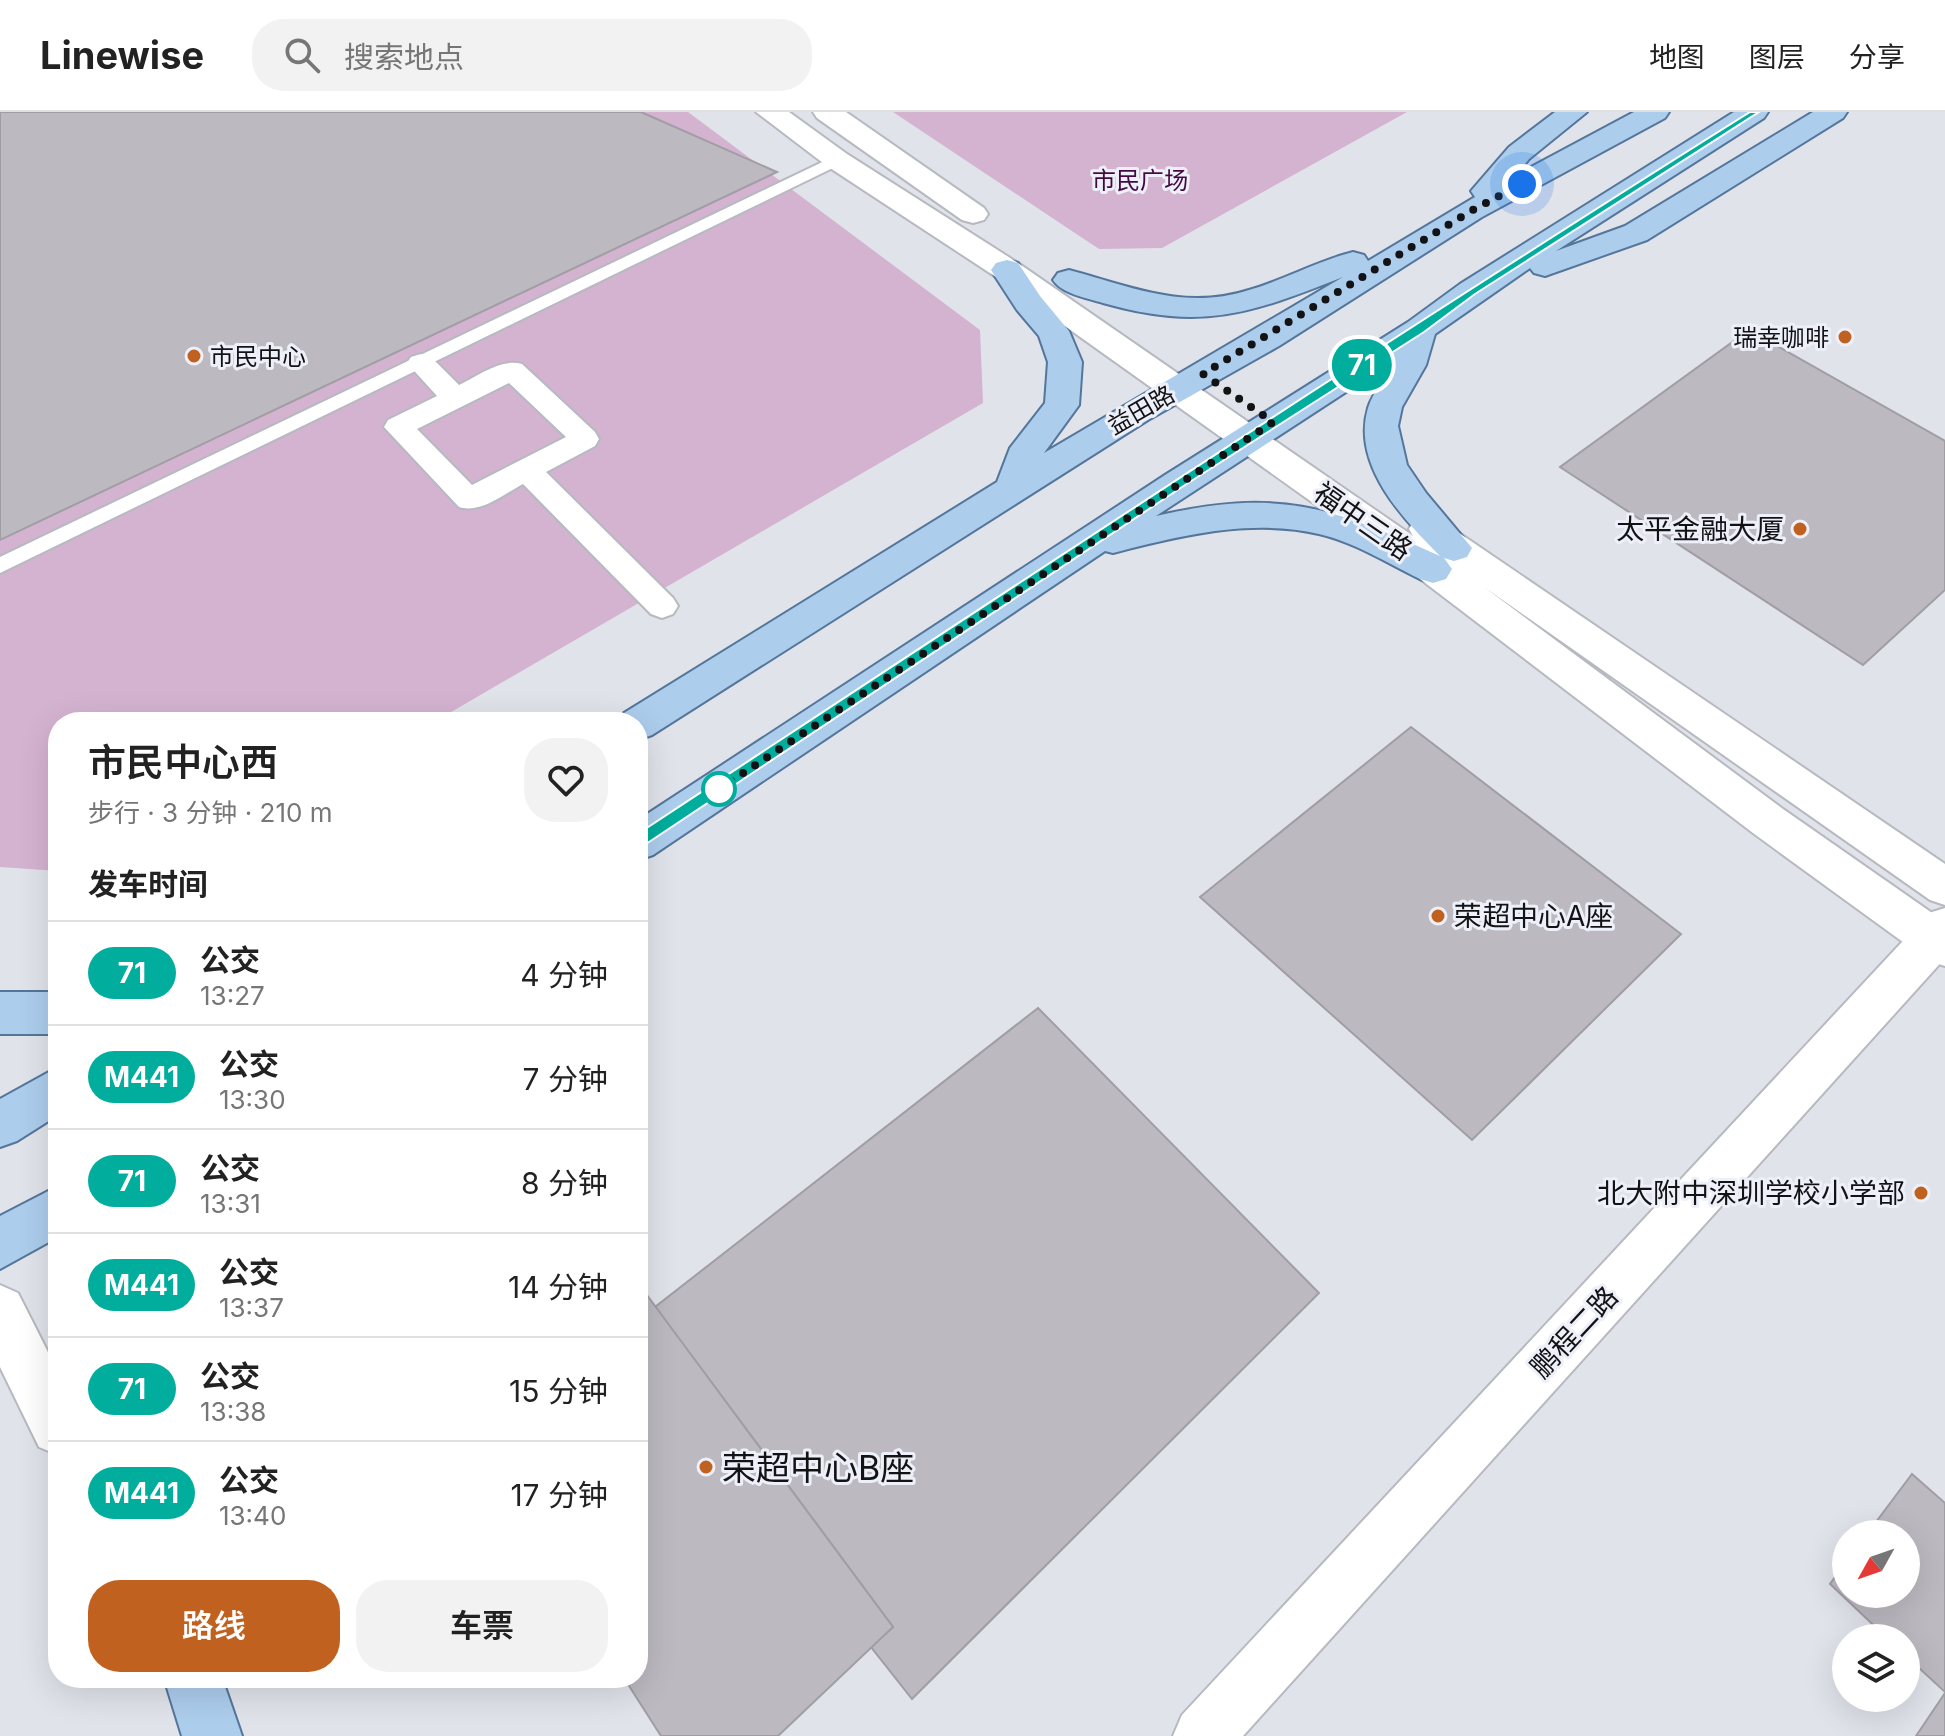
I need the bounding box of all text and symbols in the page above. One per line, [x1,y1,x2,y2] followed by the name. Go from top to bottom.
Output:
[252,19,812,91] search box
[40,32,204,78] text: Linewise
[280,33,324,77] icon: search
[344,39,464,75] text: 搜索地点
[1649,40,1705,74] text: 地图
[1749,40,1805,74] text: 图层
[1849,40,1905,74] text: 分享
[1502,164,1542,204] your location
[1092,166,1188,195] park label: 市民广场
[1733,323,1829,352] place label: 瑞幸咖啡
[1836,328,1854,346] marker: 瑞幸咖啡
[1326,339,1398,391] line badge: 71
[210,342,306,371] place label: 市民中心
[185,347,203,365] marker: 市民中心
[1348,348,1376,382] text: 71
[1103,379,1179,441] street label: 益田路
[1307,475,1419,567] street label: 福中三路
[1616,512,1784,546] place label: 太平金融大厦
[1791,520,1809,538] marker: 太平金融大厦
[524,738,608,822] button: heart
[88,739,278,785] text: 市民中心西
[702,772,736,806] unlabelled marker
[88,797,333,828] text: 步行 · 3 分钟 · 210 m
[88,866,208,902] text: 发车时间
[1454,899,1613,933] place label: 荣超中心A座
[1429,907,1447,925] marker: 荣超中心A座
[200,942,260,978] text: 公交
[118,956,146,990] text: 71
[520,957,608,993] text: 4 分钟
[200,980,265,1011] text: 13:27
[219,1046,279,1082] text: 公交
[104,1060,179,1094] text: M441
[523,1061,608,1097] text: 7 分钟
[219,1084,286,1115] text: 13:30
[200,1150,260,1186] text: 公交
[118,1164,146,1198] text: 71
[521,1165,608,1201] text: 8 分钟
[1597,1176,1905,1210] place label: 北大附中深圳学校小学部
[1912,1184,1930,1202] marker: 北大附中深圳学校小学部
[200,1188,261,1219] text: 13:31
[219,1254,279,1290] text: 公交
[104,1268,179,1302] text: M441
[508,1269,608,1305] text: 14 分钟
[1523,1279,1625,1385] street label: 鹏程二路
[219,1292,284,1323] text: 13:37
[200,1358,260,1394] text: 公交
[118,1372,146,1406] text: 71
[509,1373,608,1409] text: 15 分钟
[200,1396,266,1427] text: 13:38
[722,1447,914,1488] place label: 荣超中心B座
[697,1458,715,1476] marker: 荣超中心B座
[219,1462,279,1498] text: 公交
[104,1476,179,1510] text: M441
[510,1477,608,1513] text: 17 分钟
[219,1500,286,1531] text: 13:40
[1832,1520,1920,1608] north arrow
[1832,1520,1920,1712] map controls
[88,1580,340,1672] button: 路线
[356,1580,608,1672] button: 车票
[1832,1624,1920,1712] button: layers

